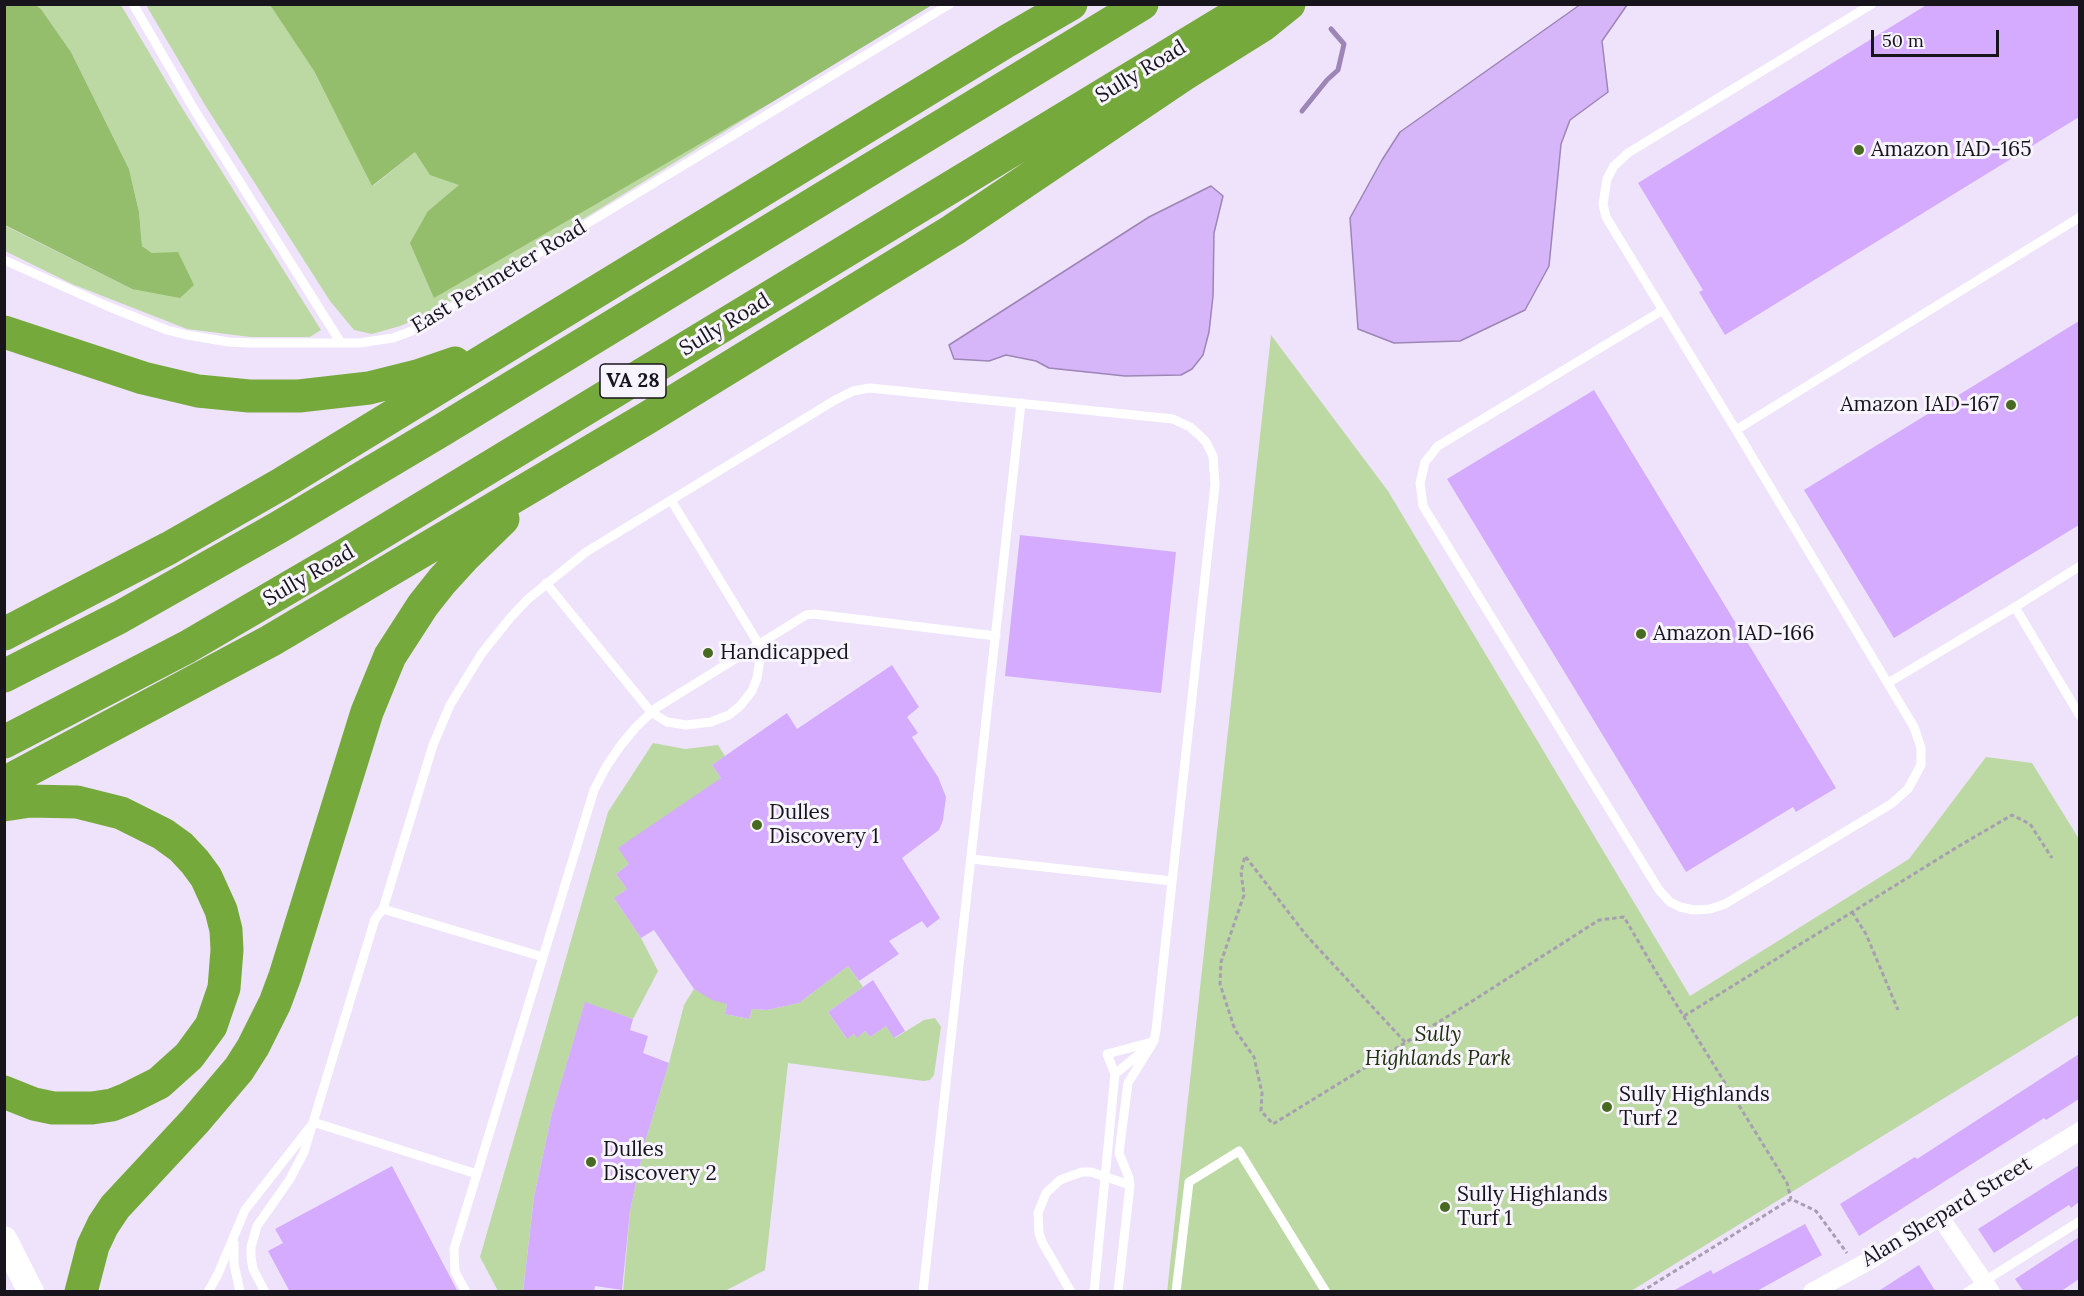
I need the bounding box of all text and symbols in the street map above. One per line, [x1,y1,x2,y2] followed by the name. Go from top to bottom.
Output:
[1874,18,2002,56] scale bar
[1882,29,1924,52] text: 50 m
[1091,35,1191,109] street label: Sully Road
[1871,137,2032,163] place label: Amazon IAD-165
[1852,143,1866,157] marker: Amazon IAD-165
[407,215,591,339] street label: East Perimeter Road
[675,288,775,362] street label: Sully Road
[600,364,666,398] road number: VA 28
[1840,392,1999,418] place label: Amazon IAD-167
[2004,398,2018,412] marker: Amazon IAD-167
[259,540,359,612] street label: Sully Road
[1653,621,1814,647] place label: Amazon IAD-166
[1634,627,1648,641] marker: Amazon IAD-166
[720,640,849,666] place label: Handicapped
[701,646,715,660] marker: Handicapped
[769,800,879,850] place label: Dulles Discovery 1
[750,818,764,832] marker: Dulles Discovery 1
[1365,1022,1511,1072] park label: Sully Highlands Park
[1619,1082,1770,1132] place label: Sully Highlands Turf 2
[1600,1100,1614,1114] marker: Sully Highlands Turf 2
[603,1137,717,1187] place label: Dulles Discovery 2
[1857,1151,2037,1273] street label: Alan Shepard Street
[584,1155,598,1169] marker: Dulles Discovery 2
[1457,1182,1608,1232] place label: Sully Highlands Turf 1
[1438,1200,1452,1214] marker: Sully Highlands Turf 1

